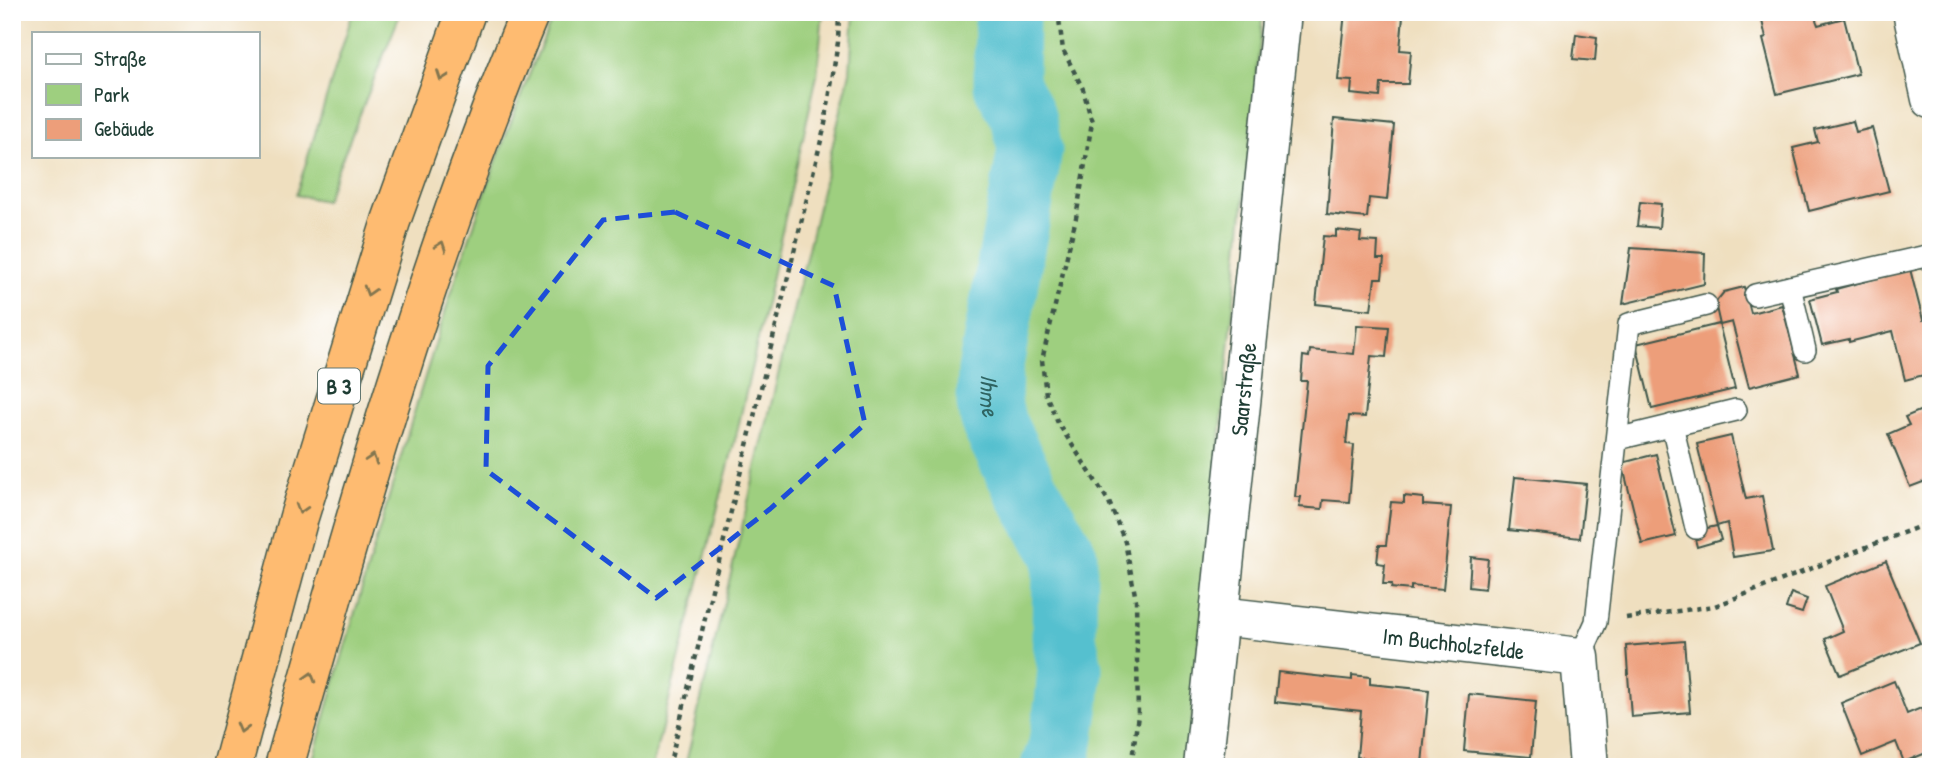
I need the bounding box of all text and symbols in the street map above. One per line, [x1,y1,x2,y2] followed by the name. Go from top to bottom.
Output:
[32,32,259,158] legend
[94,44,147,73] text: Straße
[436,70,450,82] one-way arrow
[94,80,129,109] text: Park
[94,114,154,143] text: Gebäude
[433,240,447,252] one-way arrow
[362,285,377,297] one-way arrow
[1222,341,1263,437] street label: Saarstraße
[318,368,360,404] road number: B 3
[973,374,1008,421] water label: Ihme
[364,453,379,465] one-way arrow
[295,502,310,514] one-way arrow
[1381,619,1526,666] street label: Im Buchholzfelde
[301,672,316,684] one-way arrow
[236,722,250,734] one-way arrow

